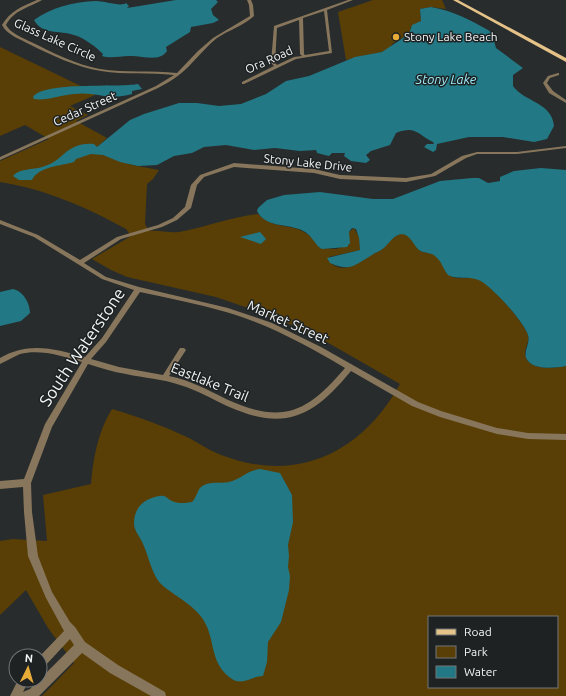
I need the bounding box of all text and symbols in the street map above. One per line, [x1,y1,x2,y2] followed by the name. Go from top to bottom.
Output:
[12,16,98,63] street label: Glass Lake Circle
[404,30,498,43] place label: Stony Lake Beach
[391,32,401,42] marker: Stony Lake Beach
[243,43,294,76] street label: Ora Road
[415,72,477,86] water label: Stony Lake
[51,89,119,128] street label: Cedar Street
[263,151,353,174] street label: Stony Lake Drive
[35,284,128,409] street label: South Waterstone
[245,297,331,347] street label: Market Street
[169,359,251,405] street label: Eastlake Trail
[428,616,558,688] legend
[464,625,492,638] text: Road
[464,645,488,658] text: Park
[8,648,48,688] north arrow
[24,652,33,664] text: N
[464,665,497,678] text: Water

